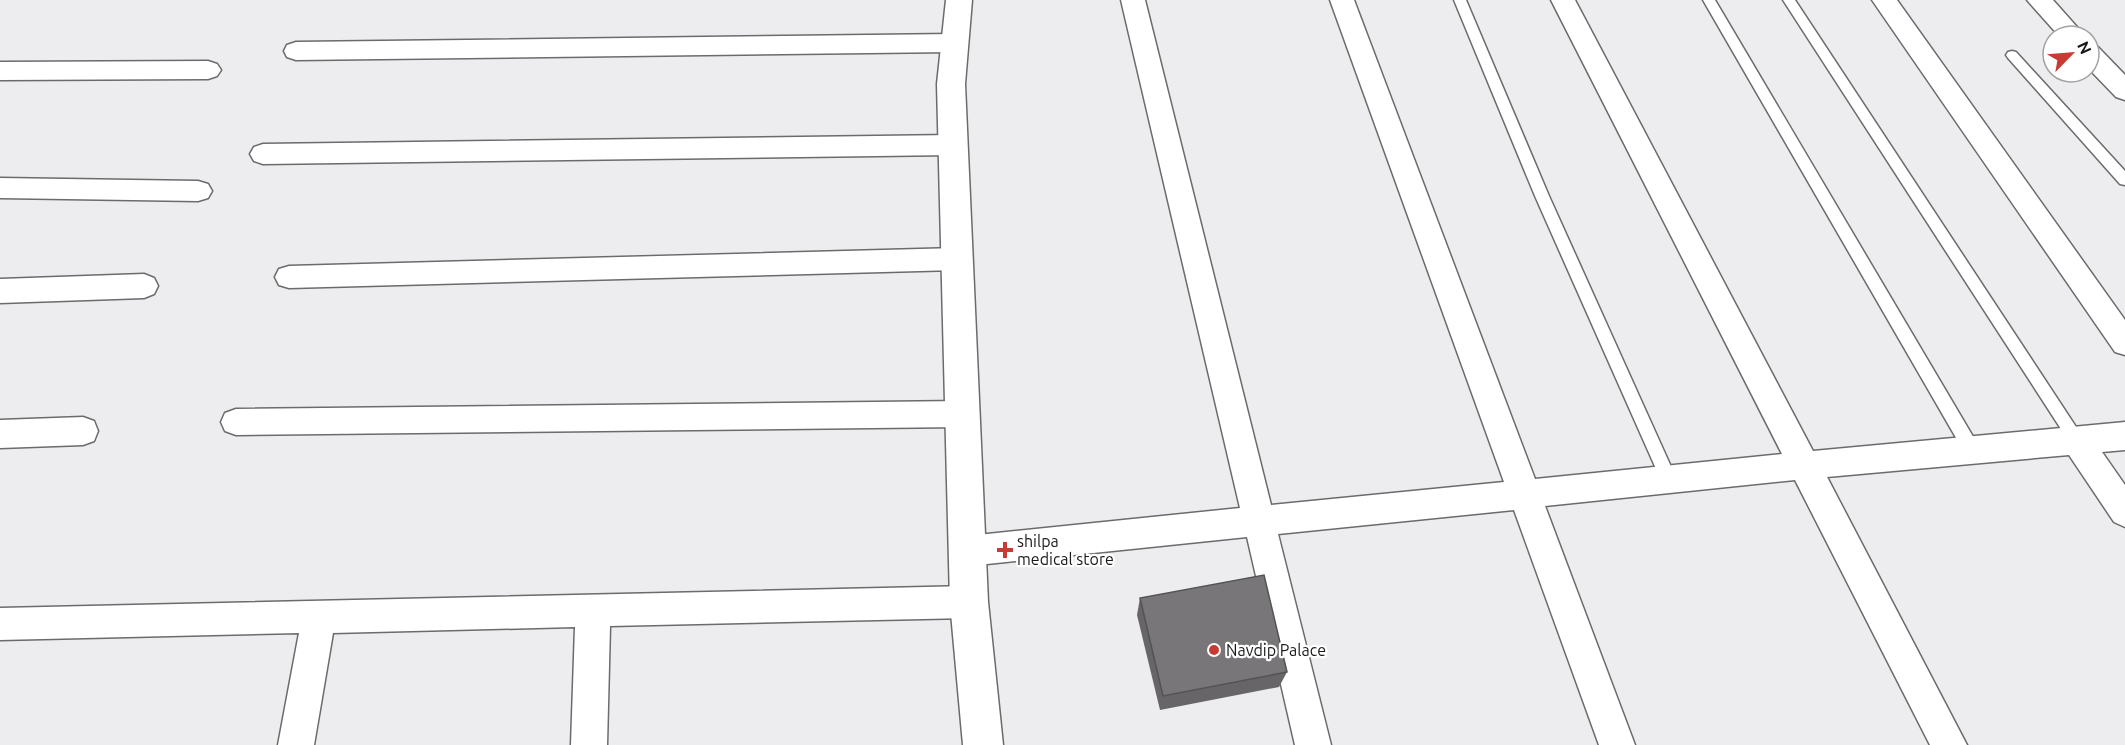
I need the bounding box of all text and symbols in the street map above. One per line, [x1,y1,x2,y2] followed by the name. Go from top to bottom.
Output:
[2041,24,2101,84] north arrow
[2074,38,2095,57] text: N
[1017,532,1114,568] place label: shilpa medical store
[998,543,1012,557] marker: shilpa medical store
[1226,641,1326,659] place label: Navdip Palace
[1207,643,1221,657] marker: Navdip Palace

